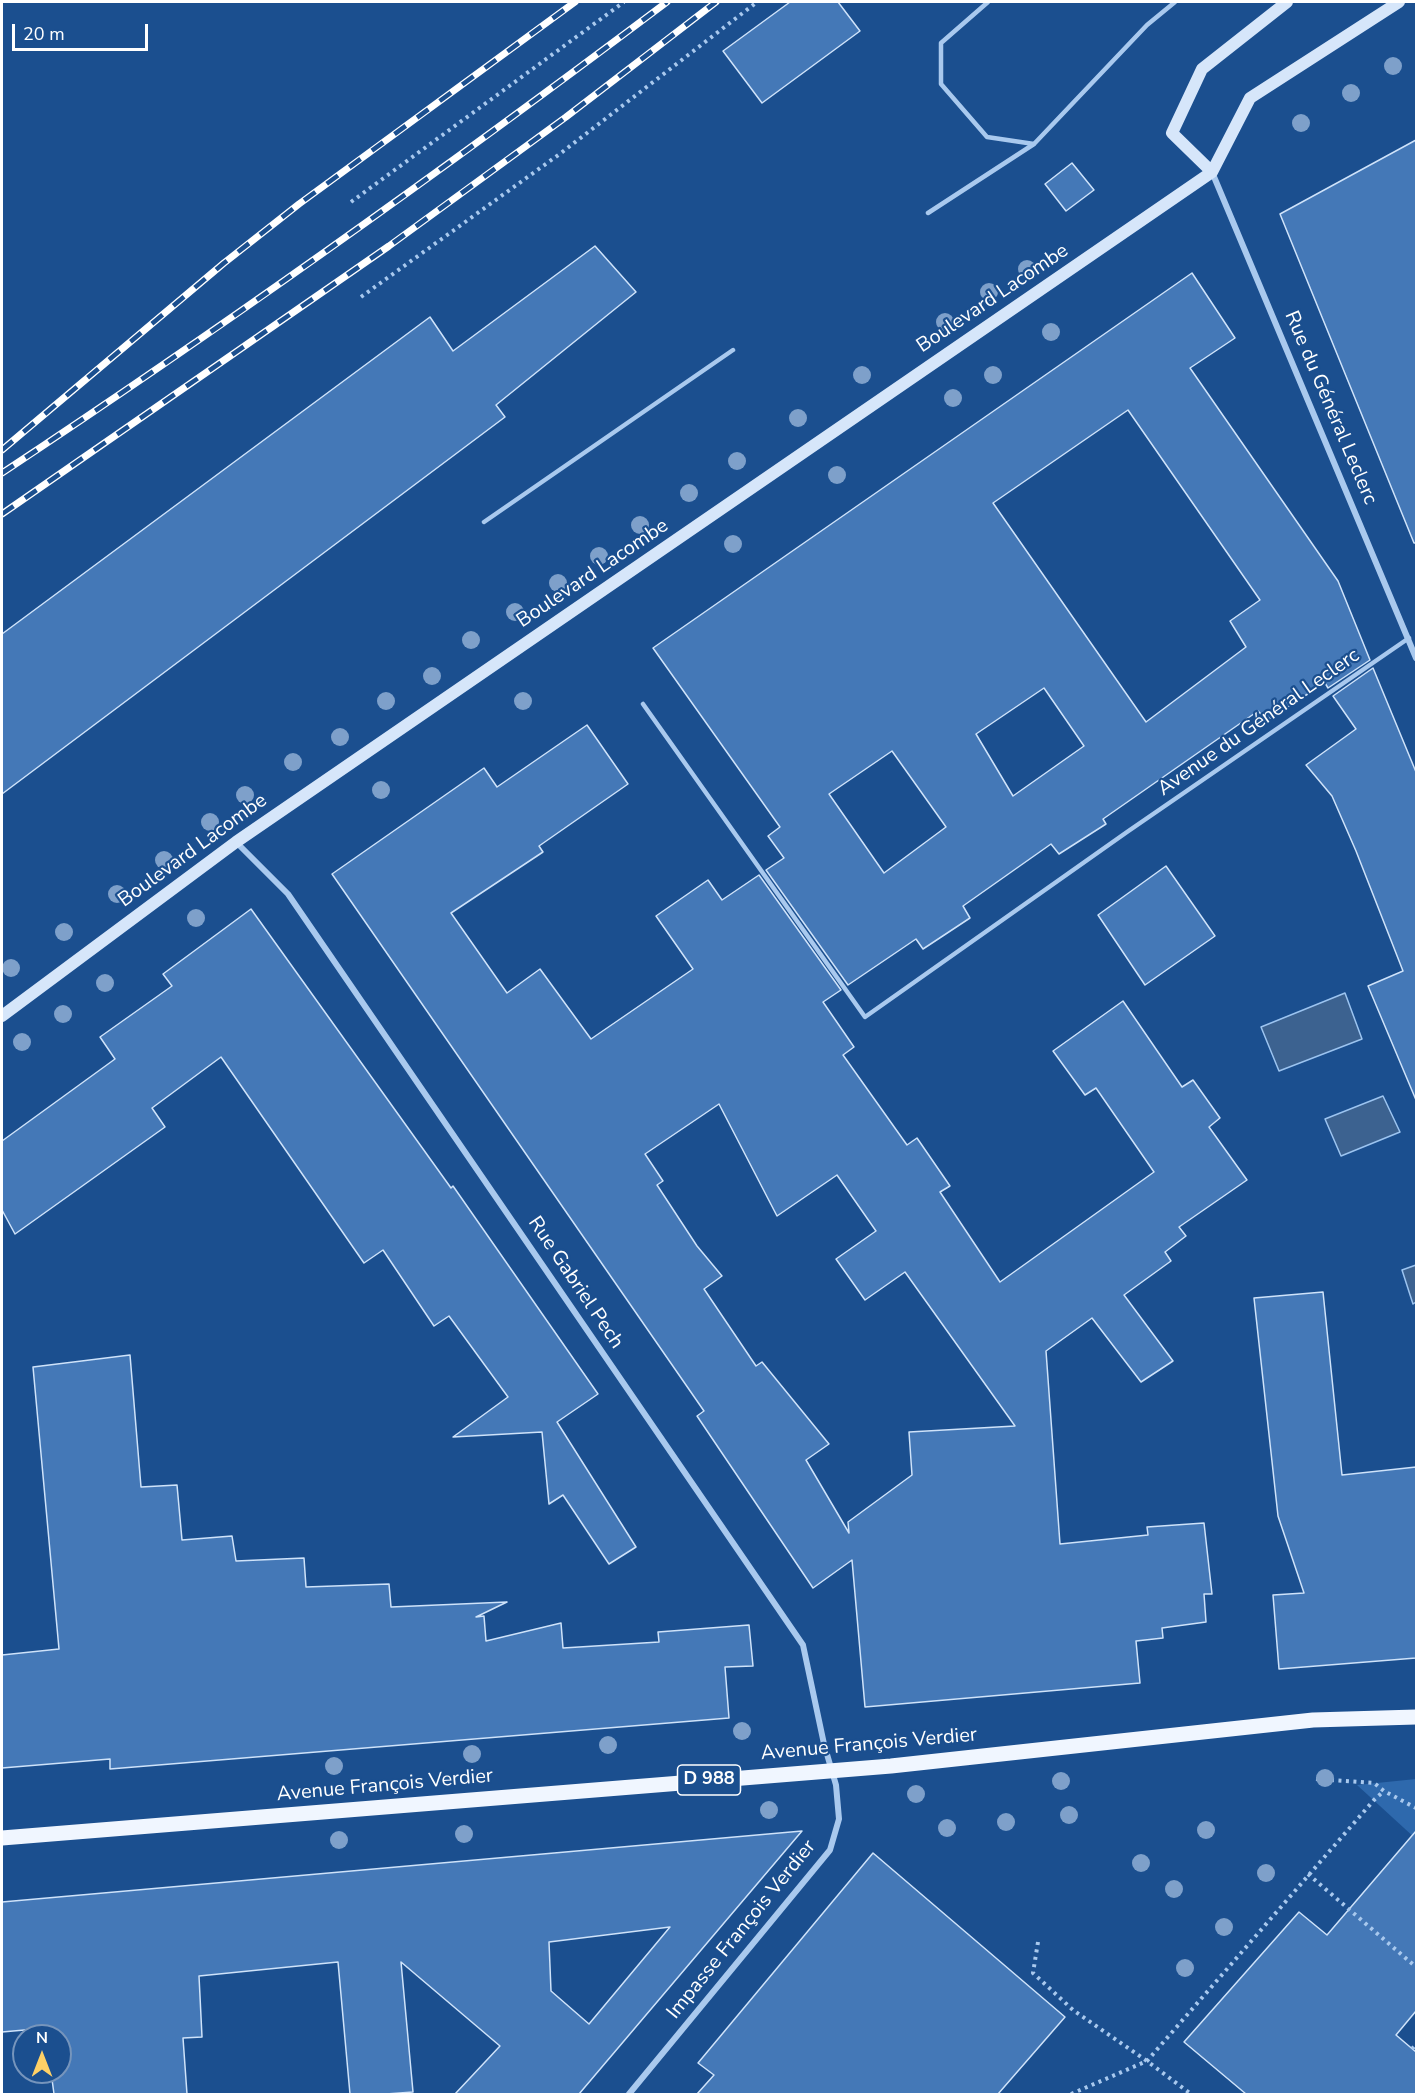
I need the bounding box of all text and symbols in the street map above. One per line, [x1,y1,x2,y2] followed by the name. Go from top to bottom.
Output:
[15,12,152,50] scale bar
[23,22,65,46] text: 20 m
[913,239,1073,359] street label: Boulevard Lacombe
[1278,308,1382,508] street label: Rue du Général Leclerc
[513,514,673,634] street label: Boulevard Lacombe
[1154,644,1364,802] street label: Avenue du Général Leclerc
[114,789,272,913] street label: Boulevard Lacombe
[522,1212,628,1354] street label: Rue Gabriel Pech
[760,1724,978,1766] street label: Avenue François Verdier
[276,1765,494,1807] street label: Avenue François Verdier
[678,1765,740,1795] road number: D 988
[662,1836,822,2024] street label: Impasse François Verdier
[12,2024,72,2084] north arrow
[36,2027,48,2049] text: N

